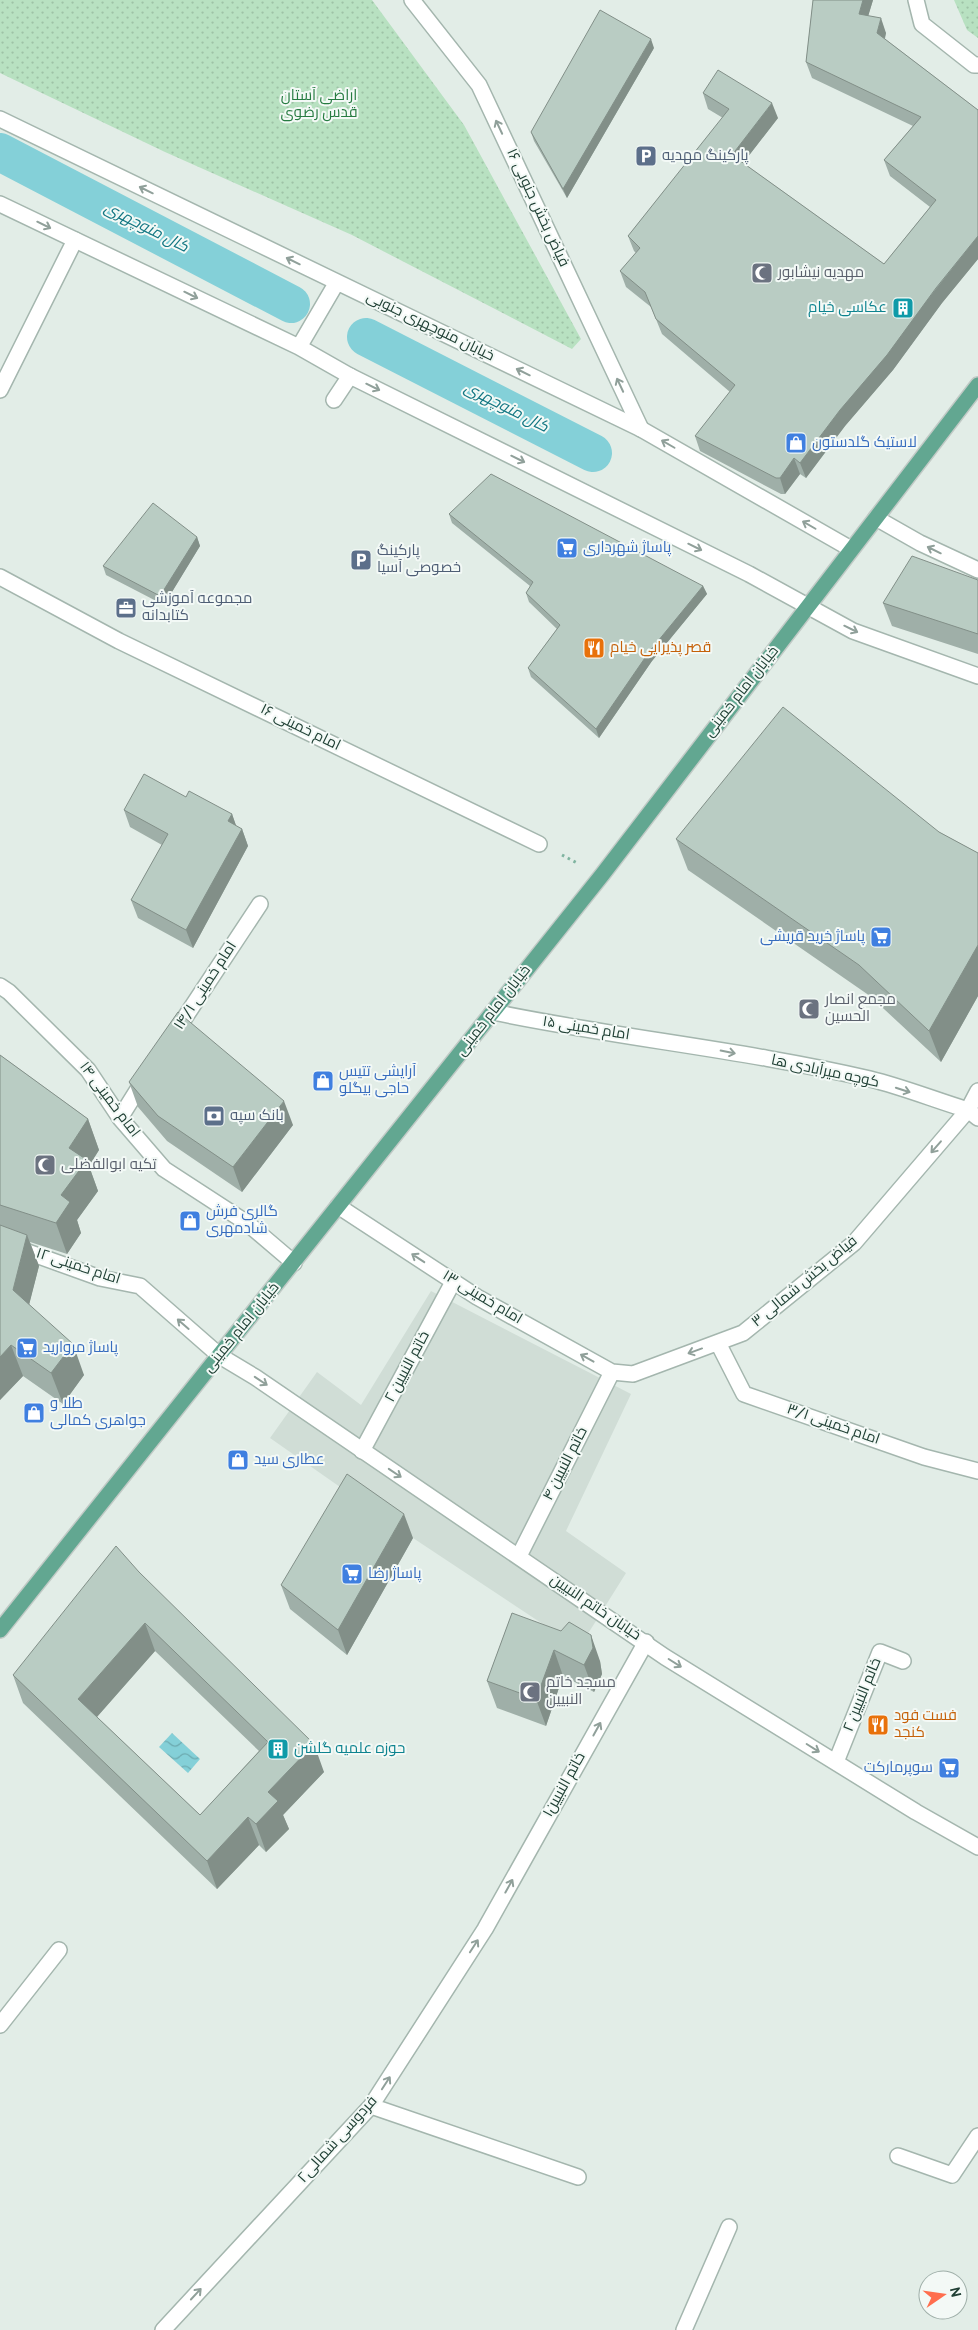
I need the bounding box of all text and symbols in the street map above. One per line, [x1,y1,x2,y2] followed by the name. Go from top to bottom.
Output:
[280,87,358,123] park label: اراضی آستان قدس رضوی
[494,119,504,134] one-way arrow
[634,144,658,168] parking icon: پارکینگ مهدیه
[501,146,573,270] street label: فیاض بخش جنوبی ۱۶
[662,147,749,166] place label: پارکینگ مهدیه
[139,185,154,194] one-way arrow
[101,198,191,258] water label: کال منوچهری
[36,221,51,230] one-way arrow
[286,255,301,265] one-way arrow
[750,261,774,285] mosque icon: مهدیه نیشابور
[777,264,864,283] place label: مهدیه نیشابور
[363,288,497,366] street label: خیابان منوچهری جنوبی
[183,290,198,300] one-way arrow
[891,296,915,320] building icon: عکاسی خیام
[808,299,887,318] place label: عکاسی خیام
[516,366,531,376] one-way arrow
[461,378,551,438] water label: کال منوچهری
[615,378,625,393] one-way arrow
[365,382,380,392] one-way arrow
[784,431,808,455] shop icon: لاستیک گلدستون
[812,434,917,453] place label: لاستیک گلدستون
[661,439,676,449] one-way arrow
[510,455,525,464] one-way arrow
[803,519,817,529] one-way arrow
[555,536,579,560] supermarket icon: پاساژ شهرداری
[583,539,671,558] place label: پاساژ شهرداری
[377,542,461,578] place label: پارکینگ خصوصی آسیا
[687,543,702,552] one-way arrow
[926,544,941,554] one-way arrow
[349,548,373,572] parking icon: پارکینگ خصوصی آسیا
[142,590,253,626] place label: مجموعه آموزشی کتابدانه
[114,596,138,620] office icon: مجموعه آموزشی کتابدانه
[843,625,858,635] one-way arrow
[582,636,606,660] restaurant icon: قصر پذیرایی خیام
[610,639,711,658] place label: قصر پذیرایی خیام
[700,643,784,741] street label: خیابان امام خمینی
[257,700,343,756] street label: امام خمینی ۱۶
[869,925,893,949] supermarket icon: پاساژ خرید قریشی
[760,928,865,947] place label: پاساژ خرید قریشی
[170,938,242,1034] street label: امام خمینی ۱۴/۱
[452,962,536,1060] street label: خیابان امام خمینی
[824,991,896,1027] place label: مجمع انصار الحسین
[797,997,821,1021] mosque icon: مجمع انصار الحسین
[541,1013,631,1045] street label: امام خمینی ۱۵
[719,1048,735,1058] one-way arrow
[769,1051,881,1093] street label: کوچه میرآبادی ها
[74,1058,144,1142] street label: امام خمینی ۱۴
[339,1063,416,1099] place label: آرایشی تتیس حاجی بیگلو
[311,1069,335,1093] shop icon: آرایشی تتیس حاجی بیگلو
[895,1086,911,1095] one-way arrow
[202,1104,226,1128] bank icon: بانک سپه
[230,1107,284,1126] place label: بانک سپه
[930,1141,942,1154] one-way arrow
[33,1153,57,1177] mosque icon: تکیه ابوالفضلی
[61,1156,157,1175] place label: تکیه ابوالفضلی
[206,1203,278,1239] place label: گالری فرش شادمهری
[178,1209,202,1233] shop icon: گالری فرش شادمهری
[748,1232,862,1332] street label: فیاض بخش شمالی ۳
[33,1244,123,1290] street label: امام خمینی ۱۲
[411,1253,425,1263] one-way arrow
[439,1267,525,1329] street label: امام خمینی ۱۳
[200,1279,284,1377] street label: خیابان امام خمینی
[176,1319,189,1330] one-way arrow
[381,1328,435,1406] street label: خاتم النبیین ۲
[15,1336,39,1360] supermarket icon: پاساژ مروارید
[43,1339,118,1358] place label: پاساژ مروارید
[688,1347,703,1356] one-way arrow
[581,1353,595,1363] one-way arrow
[254,1376,268,1386] one-way arrow
[50,1395,146,1431] place label: طلا و جواهری کمالی
[784,1400,882,1450] street label: امام خمینی ۳/۱
[22,1401,46,1425] shop icon: طلا و جواهری کمالی
[539,1424,593,1504] street label: خاتم النبیین ۴
[226,1448,250,1472] shop icon: عطاری سید
[254,1451,324,1470] place label: عطاری سید
[388,1468,402,1478] one-way arrow
[340,1562,364,1586] supermarket icon: پاساژ رضا
[368,1565,421,1584] place label: پاساژ رضا
[546,1571,644,1645] street label: خیابان خاتم النبیین
[840,1655,886,1735] street label: خاتم النبیین ۲
[667,1658,681,1668] one-way arrow
[546,1674,616,1710] place label: مسجد خاتم النبیین
[518,1680,542,1704] mosque icon: مسجد خاتم النبیین
[894,1707,957,1743] place label: فست فود کنجد
[866,1713,890,1737] restaurant icon: فست فود کنجد
[592,1722,602,1737] one-way arrow
[266,1737,290,1761] building icon: حوزه علمیه گلشن
[294,1740,405,1759] place label: حوزه علمیه گلشن
[806,1743,820,1753] one-way arrow
[539,1749,591,1821] street label: خاتم النبیین۱
[937,1756,961,1780] supermarket icon: سوپرمارکت
[864,1759,933,1778] place label: سوپرمارکت
[505,1879,514,1894] one-way arrow
[469,1939,479,1953] one-way arrow
[381,2076,391,2090] one-way arrow
[294,2093,382,2187] street label: فردوسی شمالی۲
[918,2270,968,2320] north arrow
[945,2286,964,2299] text: N
[190,2288,202,2301] one-way arrow

